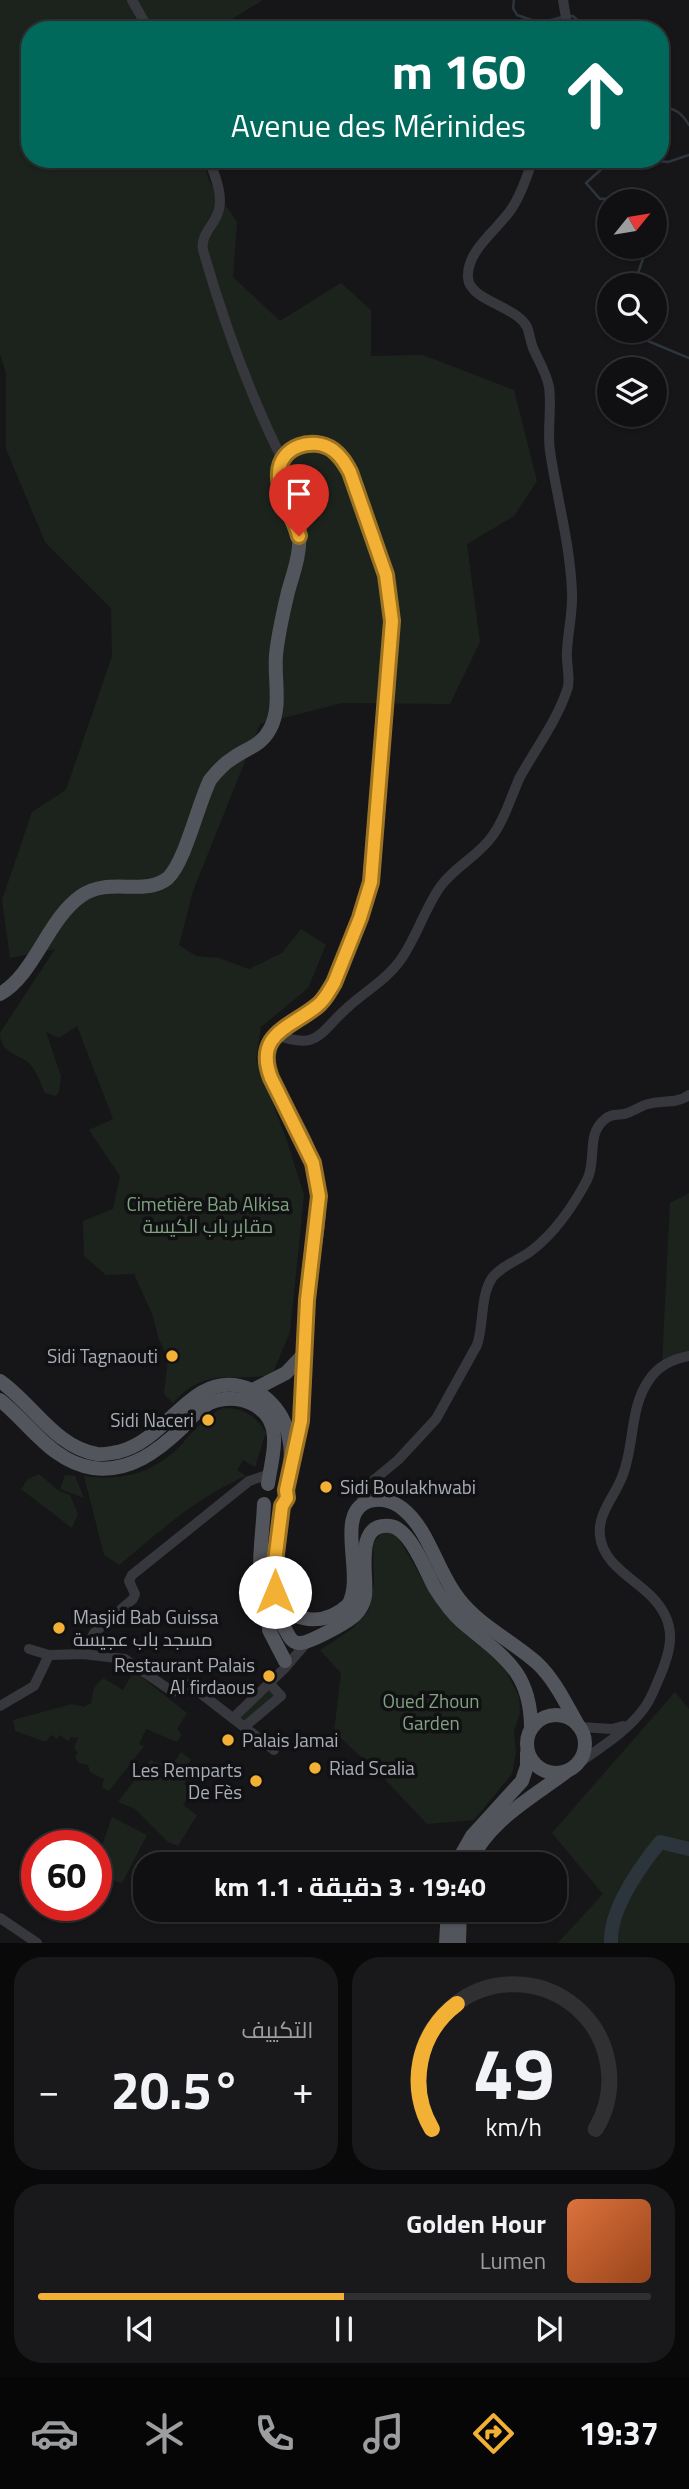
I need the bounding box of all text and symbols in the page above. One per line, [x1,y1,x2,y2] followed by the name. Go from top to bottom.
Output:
[392,33,526,108] text: 160 m
[550,49,641,140] icon: ahead
[231,101,526,149] text: Avenue des Mérinides
[597,189,667,259] north arrow
[597,189,667,427] map controls
[597,273,667,343] button: search
[597,357,667,427] button: layers
[269,464,329,536] pin
[280,475,318,513] icon: arrive
[126,1189,290,1240] park label: Cimetière Bab Alkisa مقابر باب الكيسة
[47,1341,158,1370] place label: Sidi Tagnaouti
[164,1348,180,1364] marker: Sidi Tagnaouti
[110,1405,194,1434] place label: Sidi Naceri
[200,1412,216,1428] marker: Sidi Naceri
[340,1472,476,1501] place label: Sidi Boulakhwabi
[318,1479,334,1495] marker: Sidi Boulakhwabi
[238,1555,312,1629] position arrow
[73,1602,219,1653] place label: Masjid Bab Guissa مسجد باب عجيسة
[51,1620,67,1636] marker: Masjid Bab Guissa مسجد باب عجيسة
[114,1650,255,1701] place label: Restaurant Palais Al firdaous
[261,1668,277,1684] marker: Restaurant Palais Al firdaous
[382,1686,480,1737] park label: Oued Zhoun Garden
[242,1725,338,1754] place label: Palais Jamai
[220,1732,236,1748] marker: Palais Jamai
[329,1753,415,1782] place label: Riad Scalia
[132,1755,242,1806] place label: Les Remparts De Fès
[307,1760,323,1776] marker: Riad Scalia
[248,1773,264,1789] marker: Les Remparts De Fès
[21,1830,112,1921] speed limit sign: 60
[214,1867,486,1906] text: 19:40 · 3 دقيقة · 1.1 km
[241,2012,314,2047] text: التكييف
[472,2018,554,2128] text: 49
[111,2050,241,2129] text: 20.5°
[38,2061,59,2119] text: −
[292,2061,313,2119] text: +
[485,2108,542,2146] text: km/h
[406,2204,546,2243] text: Golden Hour
[480,2243,546,2278] text: Lumen
[121,2310,159,2348] icon: previous
[325,2310,363,2348] icon: pause
[530,2310,568,2348] icon: next
[30,2409,79,2458] icon: car
[140,2409,189,2458] icon: climate
[250,2409,299,2458] icon: phone
[359,2409,408,2458] icon: music
[469,2409,518,2458] icon: directions
[579,2409,659,2457] text: 19:37

